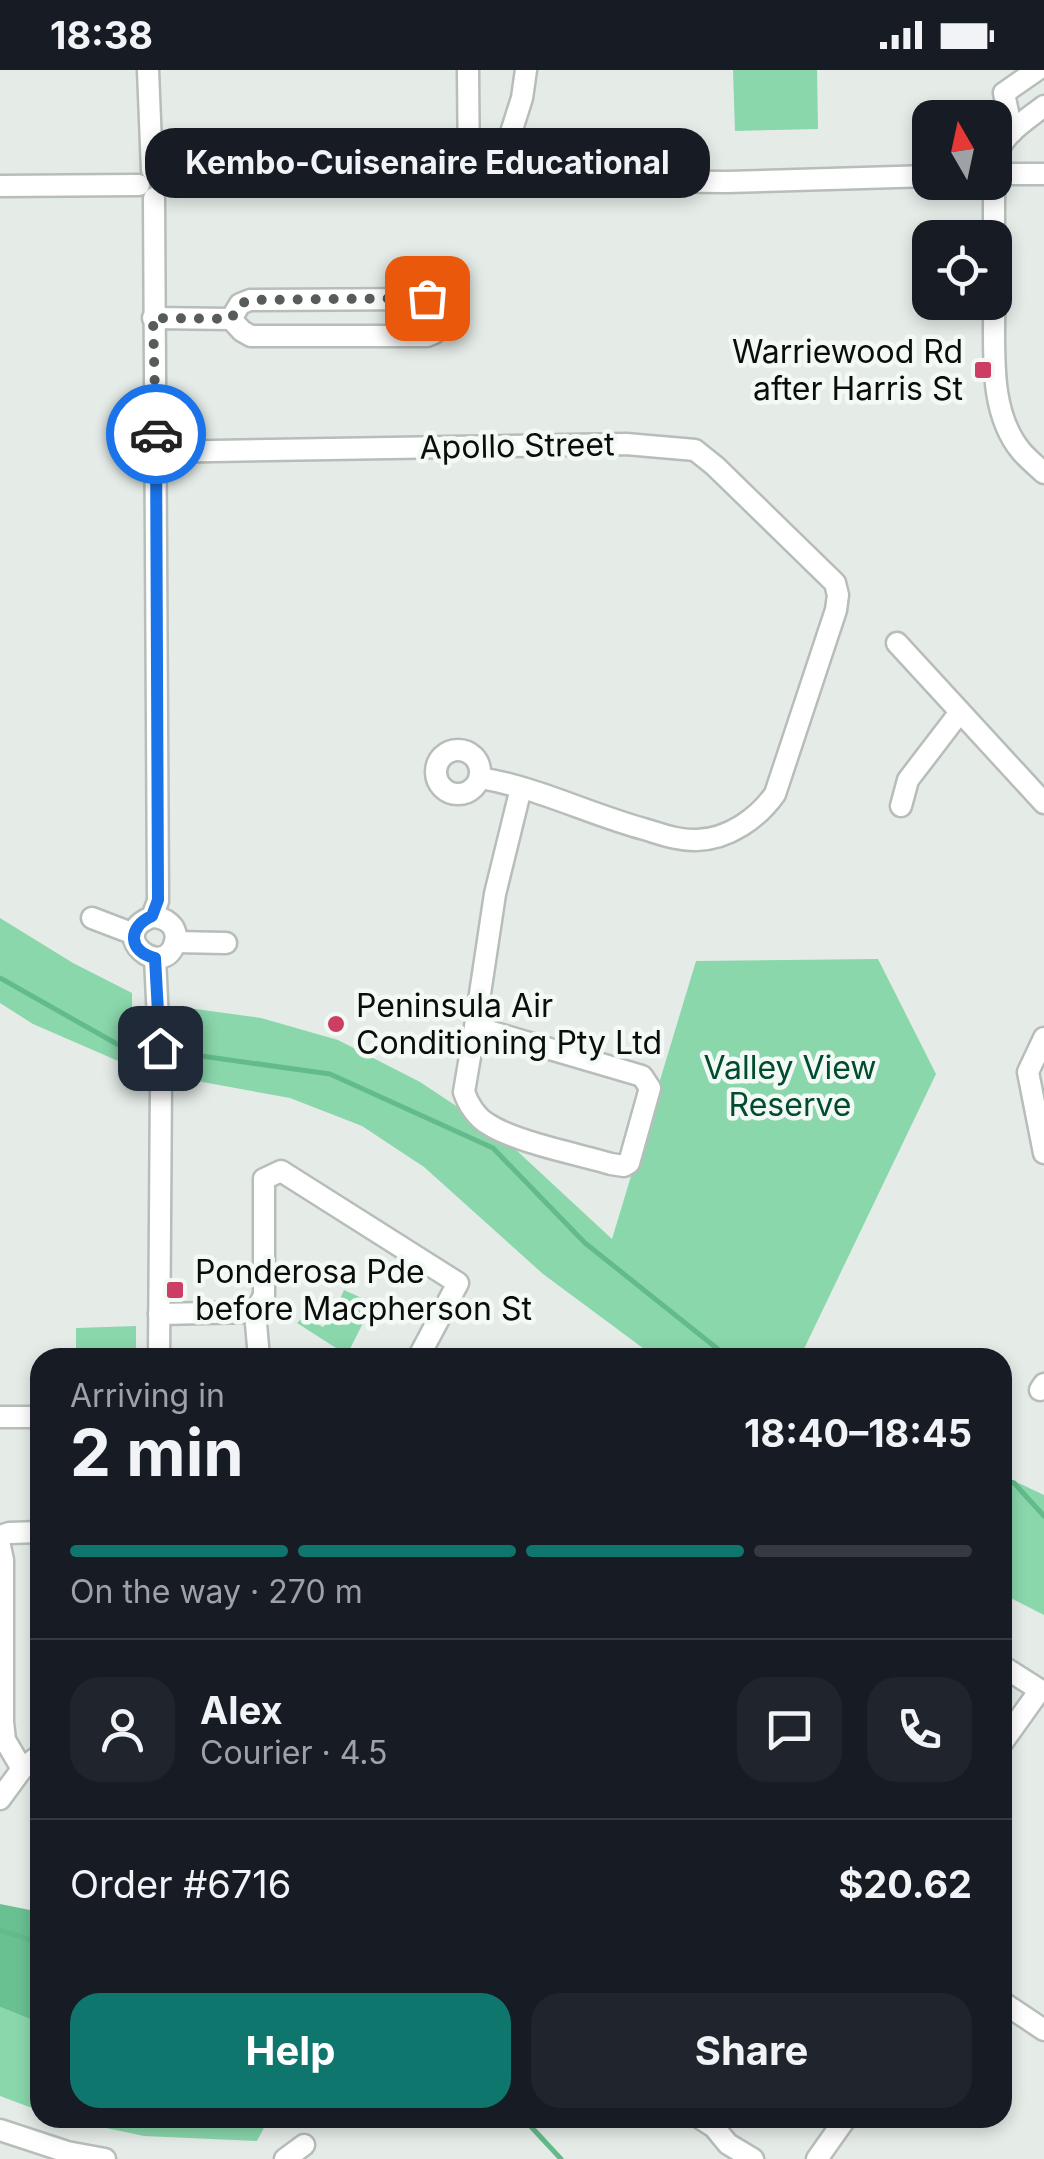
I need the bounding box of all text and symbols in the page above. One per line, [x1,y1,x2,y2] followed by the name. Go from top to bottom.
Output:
[50,12,153,58] text: 18:38
[912,100,1012,200] north arrow
[912,100,1012,320] map controls
[145,128,710,198] callout: Kembo-Cuisenaire Educational
[185,143,670,182] text: Kembo-Cuisenaire Educational
[912,220,1012,320] button: locate
[385,256,470,341] pin
[400,271,455,326] icon: bag
[732,332,963,408] place label: Warriewood Rd after Harris St
[972,359,994,381] marker: Warriewood Rd after Harris St
[106,384,206,484] courier
[129,407,184,462] icon: car
[419,424,615,467] street label: Apollo Street
[356,986,662,1062] place label: Peninsula Air Conditioning Pty Ltd
[118,1006,203,1091] pin
[325,1013,347,1035] marker: Peninsula Air Conditioning Pty Ltd
[133,1021,188,1076] icon: home
[703,1048,877,1124] park label: Valley View Reserve
[195,1252,532,1328] place label: Ponderosa Pde before Macpherson St
[164,1279,186,1301] marker: Ponderosa Pde before Macpherson St
[70,1376,225,1415] text: Arriving in
[744,1410,972,1456] text: 18:40–18:45
[70,1413,244,1492] text: 2 min
[70,1572,363,1611] text: On the way · 270 m
[70,1677,175,1782] button: person
[737,1677,842,1782] button: chat
[867,1677,972,1782] button: phone
[200,1687,283,1733] text: Alex
[200,1733,388,1772] text: Courier · 4.5
[70,1861,291,1907] text: Order #6716
[838,1861,972,1907] text: $20.62
[70,1993,511,2108] button: Help
[531,1993,972,2108] button: Share

